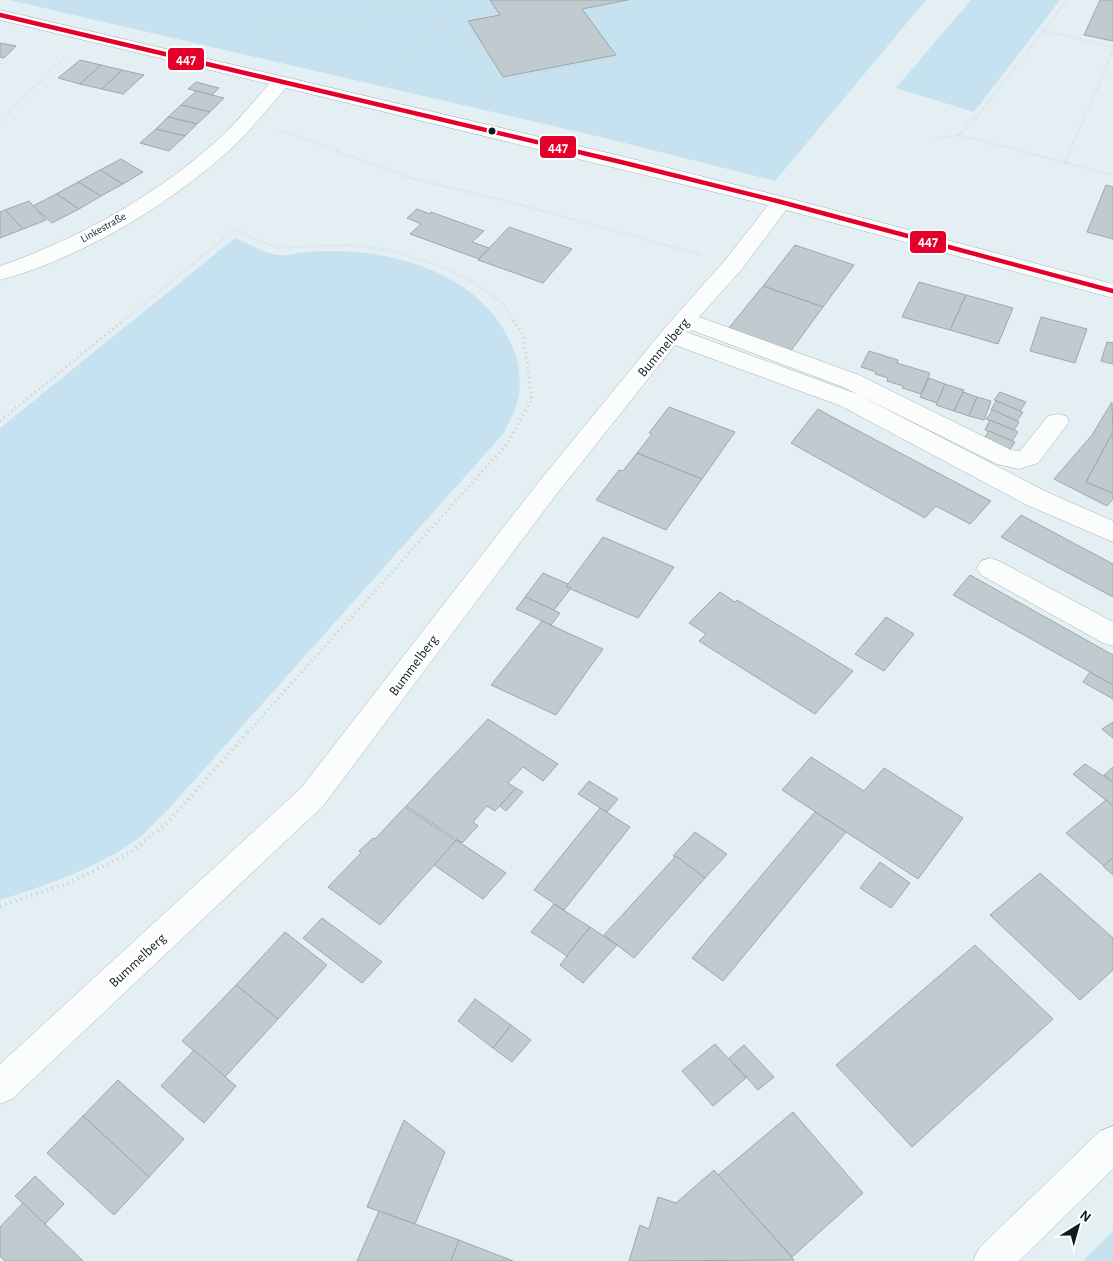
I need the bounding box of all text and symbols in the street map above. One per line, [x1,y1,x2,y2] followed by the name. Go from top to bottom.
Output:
[167,47,205,71] line badge: 447
[176,53,196,67] text: 447
[487,126,497,136] unlabelled marker
[539,135,577,159] line badge: 447
[548,141,568,155] text: 447
[79,210,128,244] street label: Linkestraße
[909,230,947,254] line badge: 447
[918,235,938,249] text: 447
[635,316,692,380] street label: Bummelberg
[387,633,441,698] street label: Bummelberg
[107,931,169,990] street label: Bummelberg
[1053,1201,1103,1251] north arrow
[1077,1208,1093,1225] text: N

